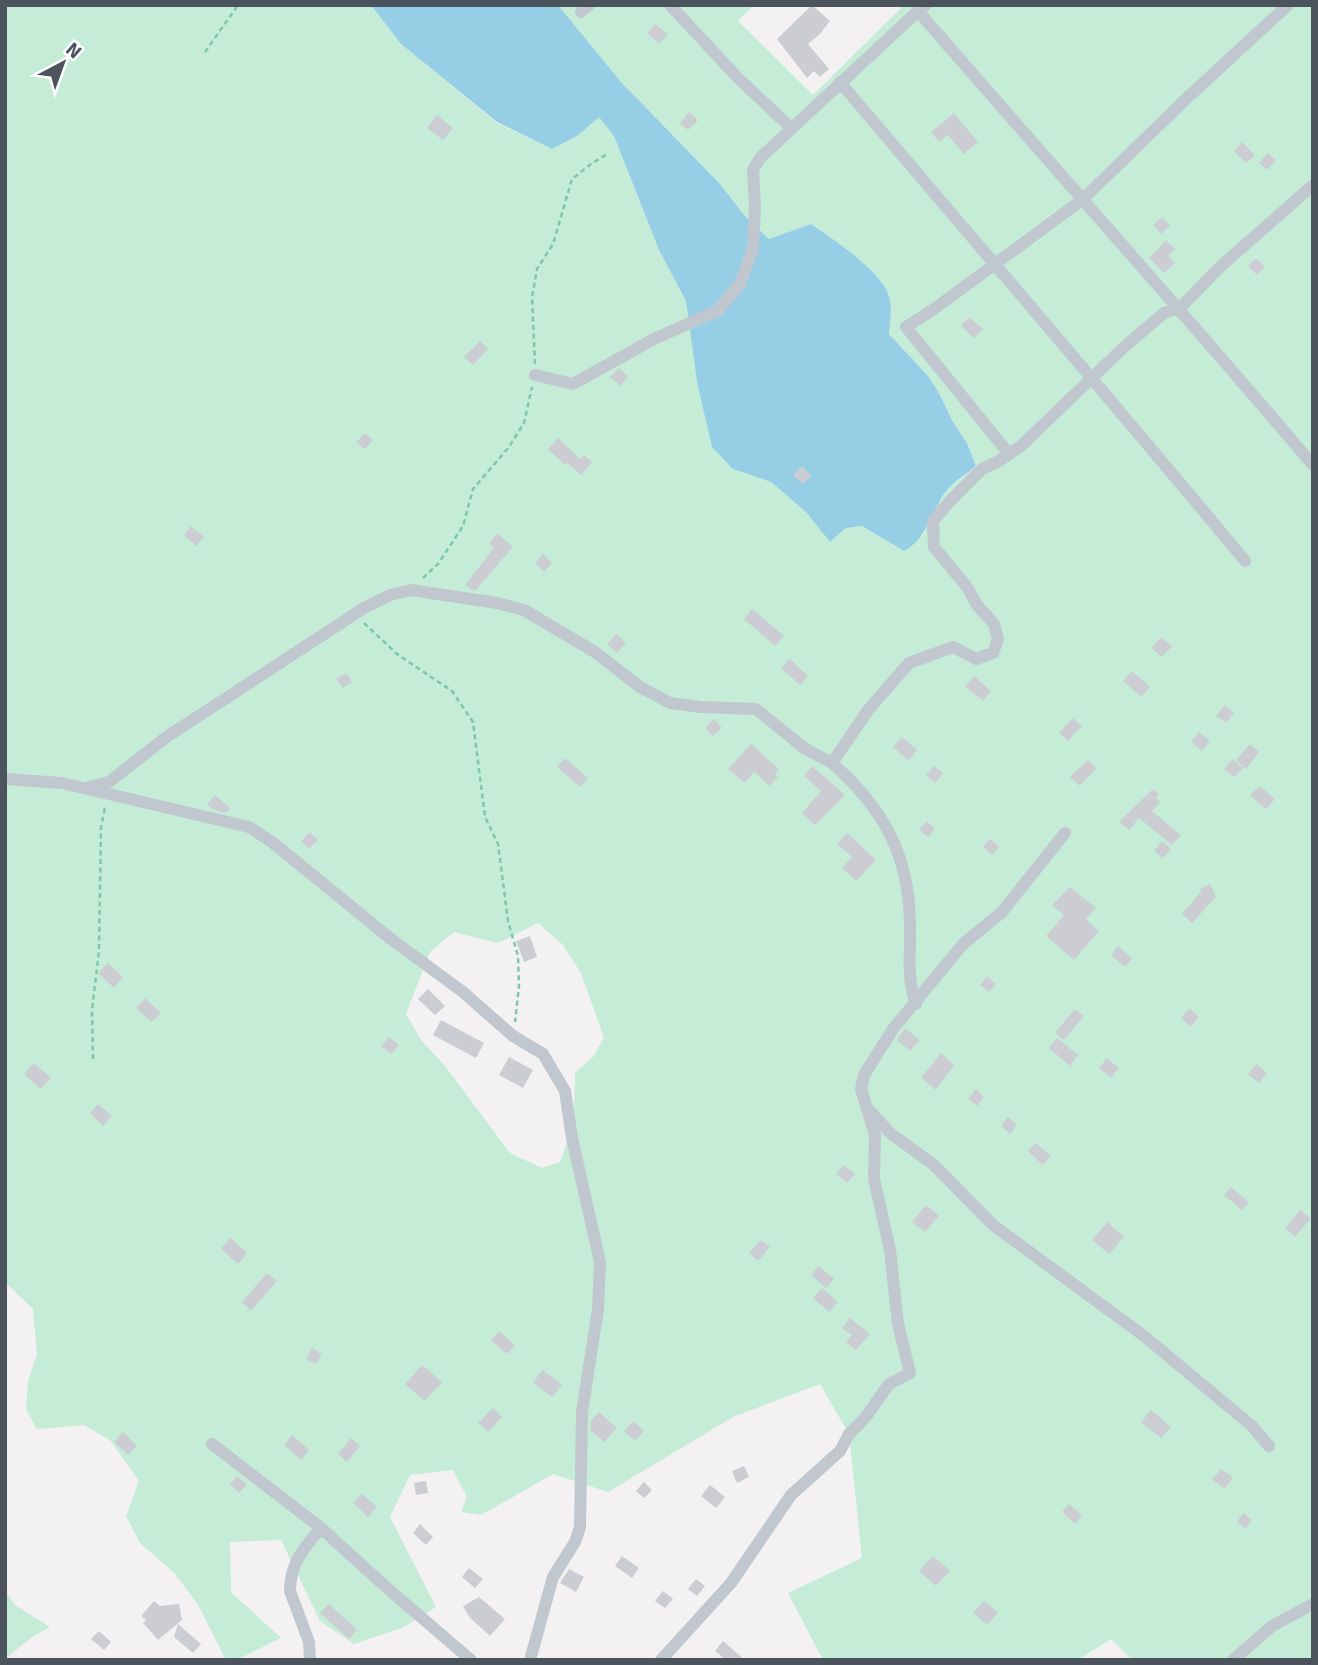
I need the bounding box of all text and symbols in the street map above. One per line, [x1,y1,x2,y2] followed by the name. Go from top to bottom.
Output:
[28,28,98,98] north arrow
[61,38,86,64] text: N

